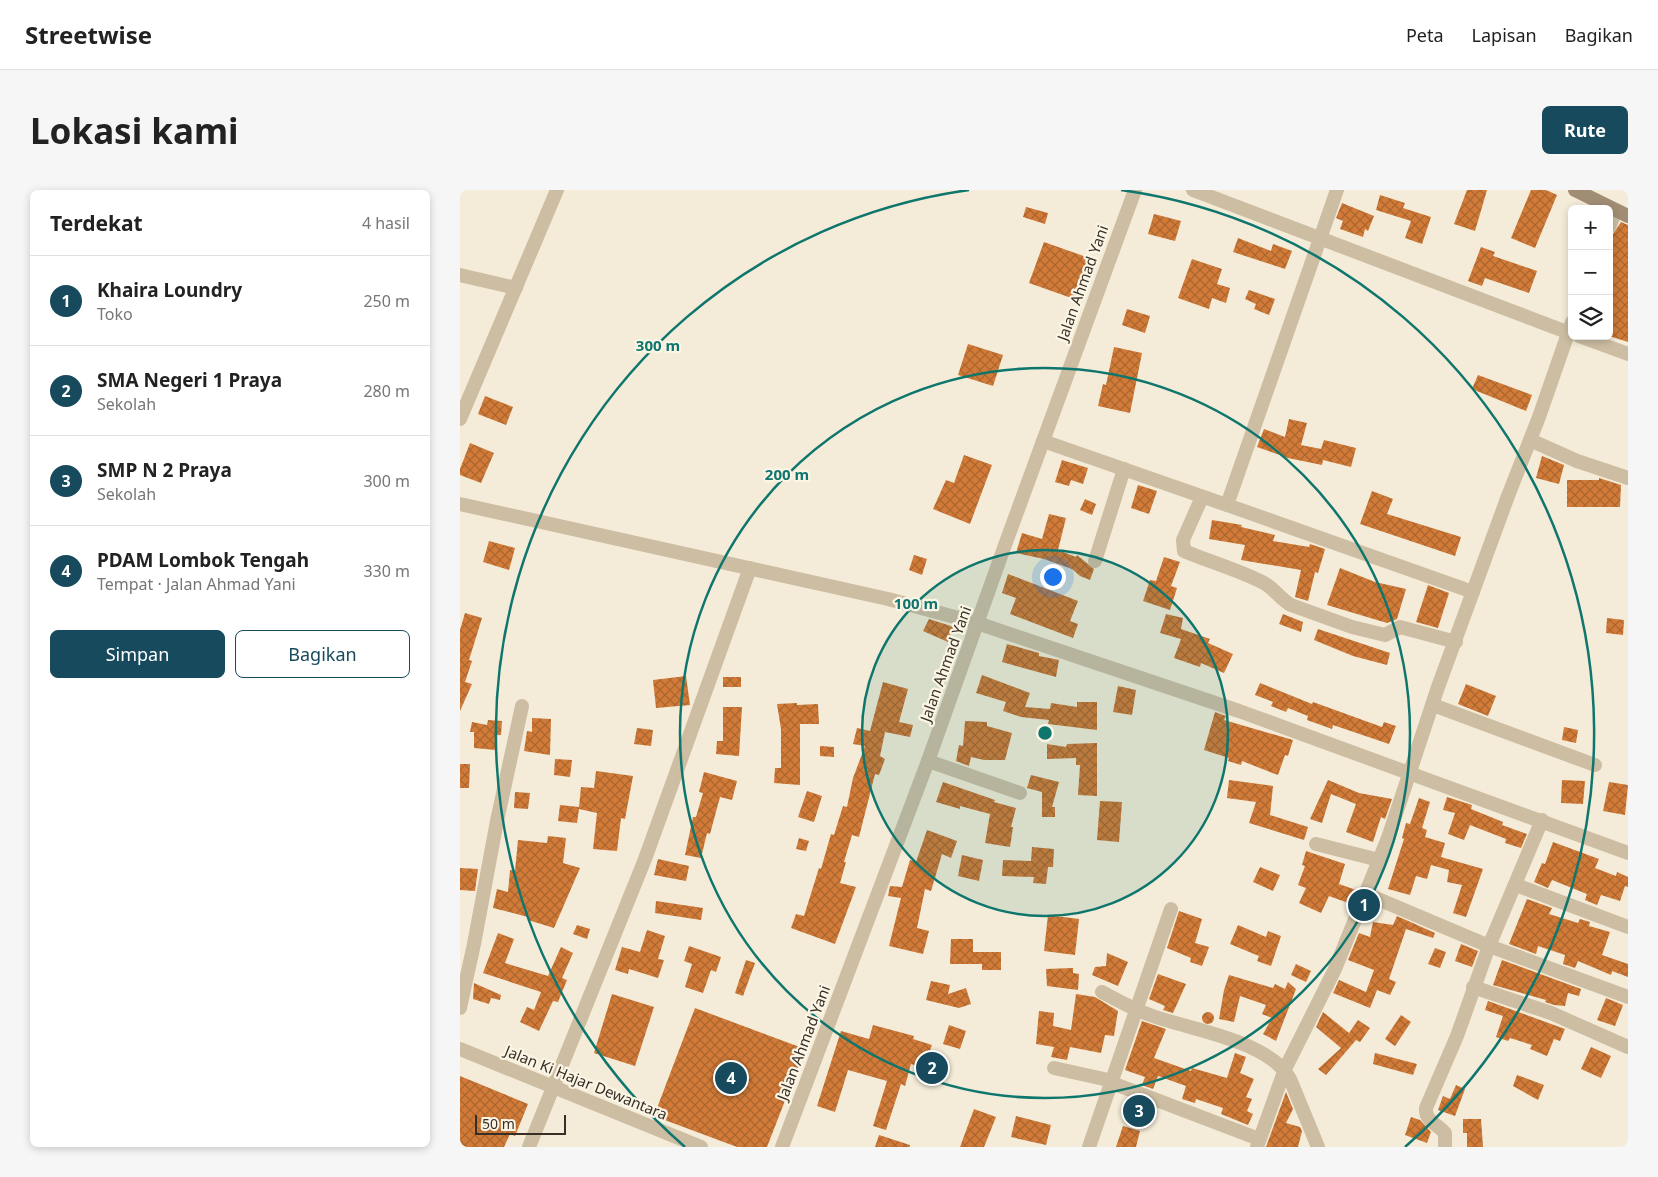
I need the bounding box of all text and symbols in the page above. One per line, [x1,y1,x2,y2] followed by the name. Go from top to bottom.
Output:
[25,18,152,51] text: Streetwise
[1406,23,1444,47] text: Peta
[1472,23,1537,47] text: Lapisan
[1565,23,1633,47] text: Bagikan
[1542,106,1628,154] button: Rute
[30,107,239,154] text: Lokasi kami
[1568,205,1613,340] map controls
[1568,205,1613,250] button: +
[50,209,143,237] text: Terdekat
[362,212,410,234] text: 4 hasil
[1051,222,1112,345] street label: Jalan Ahmad Yani
[1568,250,1613,295] button: −
[97,277,242,303] text: Khaira Loundry
[61,290,71,312] text: 1
[363,290,410,312] text: 250 m
[1568,295,1613,340] button: layers
[97,303,133,325] text: Toko
[636,335,680,355] text: 300 m
[97,367,282,393] text: SMA Negeri 1 Praya
[61,380,71,402] text: 2
[363,380,410,402] text: 280 m
[97,393,156,415] text: Sekolah
[97,457,232,483] text: SMP N 2 Praya
[765,464,809,484] text: 200 m
[61,470,71,492] text: 3
[363,470,410,492] text: 300 m
[97,483,156,505] text: Sekolah
[97,547,309,573] text: PDAM Lombok Tengah
[61,560,71,582] text: 4
[363,560,410,582] text: 330 m
[1040,564,1066,590] your location
[97,573,296,595] text: Tempat · Jalan Ahmad Yani
[894,593,938,613] text: 100 m
[914,603,975,726] street label: Jalan Ahmad Yani
[50,630,225,678] button: Simpan
[235,630,410,678] button: Bagikan
[1036,724,1054,742] centre of rings
[1348,886,1380,924] pin: 1
[771,982,834,1105] street label: Jalan Ahmad Yani
[500,1040,671,1124] street label: Jalan Ki Hajar Dewantara
[916,1049,948,1087] pin: 2
[715,1059,747,1097] pin: 4
[1123,1092,1155,1130] pin: 3
[475,1112,566,1135] scale bar
[482,1114,515,1133] text: 50 m

